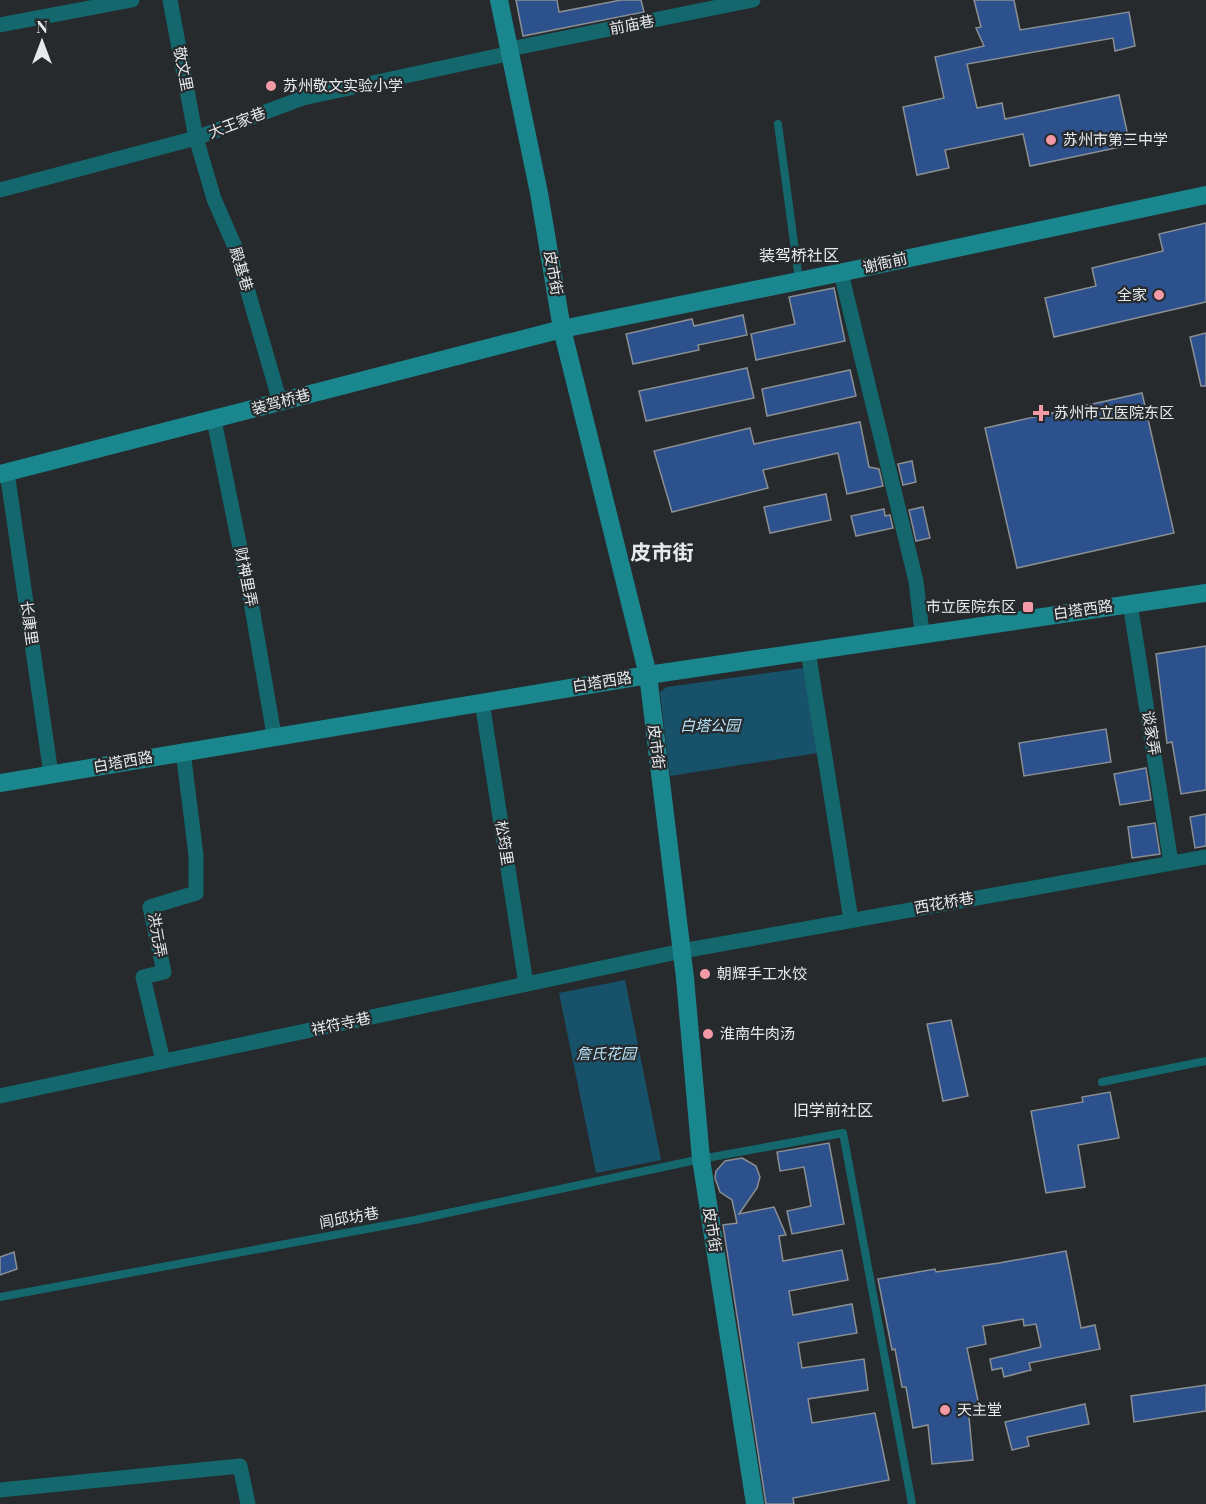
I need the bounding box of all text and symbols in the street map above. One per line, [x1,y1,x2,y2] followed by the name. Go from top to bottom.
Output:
[608,10,656,38] street label: 前庙巷
[12,12,72,72] north arrow
[36,16,48,37] text: N
[170,45,198,93] street label: 敬文里
[283,75,403,95] place label: 苏州敬文实验小学
[264,79,278,93] marker: 苏州敬文实验小学
[205,102,268,142] street label: 大王家巷
[1063,129,1168,149] place label: 苏州市第三中学
[1044,133,1058,147] marker: 苏州市第三中学
[226,244,258,293] street label: 殿基巷
[759,244,839,265] district label: 装驾桥社区
[861,247,909,277] street label: 谢衙前
[540,249,568,297] street label: 皮市街
[1117,284,1147,304] place label: 全家
[1152,288,1166,302] marker: 全家
[249,384,312,418] street label: 装驾桥巷
[1054,402,1174,422] place label: 苏州市立医院东区
[1032,404,1050,422] marker: 苏州市立医院东区
[631,537,694,565] district label: 皮市街
[231,545,263,608] street label: 财神里弄
[1052,595,1114,623] street label: 白塔西路
[926,596,1016,616] place label: 市立医院东区
[17,599,43,647] street label: 长康里
[1021,600,1035,614] marker: 市立医院东区
[571,666,633,696] street label: 白塔西路
[1139,709,1165,757] street label: 谈家弄
[680,715,742,735] park label: 白塔公园
[644,723,670,770] street label: 皮市街
[92,746,154,776] street label: 白塔西路
[492,819,518,867] street label: 松筠里
[913,887,975,917] street label: 西花桥巷
[144,911,172,959] street label: 洪元弄
[717,963,807,983] place label: 朝辉手工水饺
[698,967,712,981] marker: 朝辉手工水饺
[309,1007,372,1039] street label: 祥符寺巷
[720,1023,795,1043] place label: 淮南牛肉汤
[701,1027,715,1041] marker: 淮南牛肉汤
[576,1043,638,1063] park label: 詹氏花园
[793,1099,873,1120] district label: 旧学前社区
[318,1202,380,1232] street label: 闾邱坊巷
[700,1206,726,1254] street label: 皮市街
[957,1399,1002,1419] place label: 天主堂
[938,1403,952,1417] marker: 天主堂

